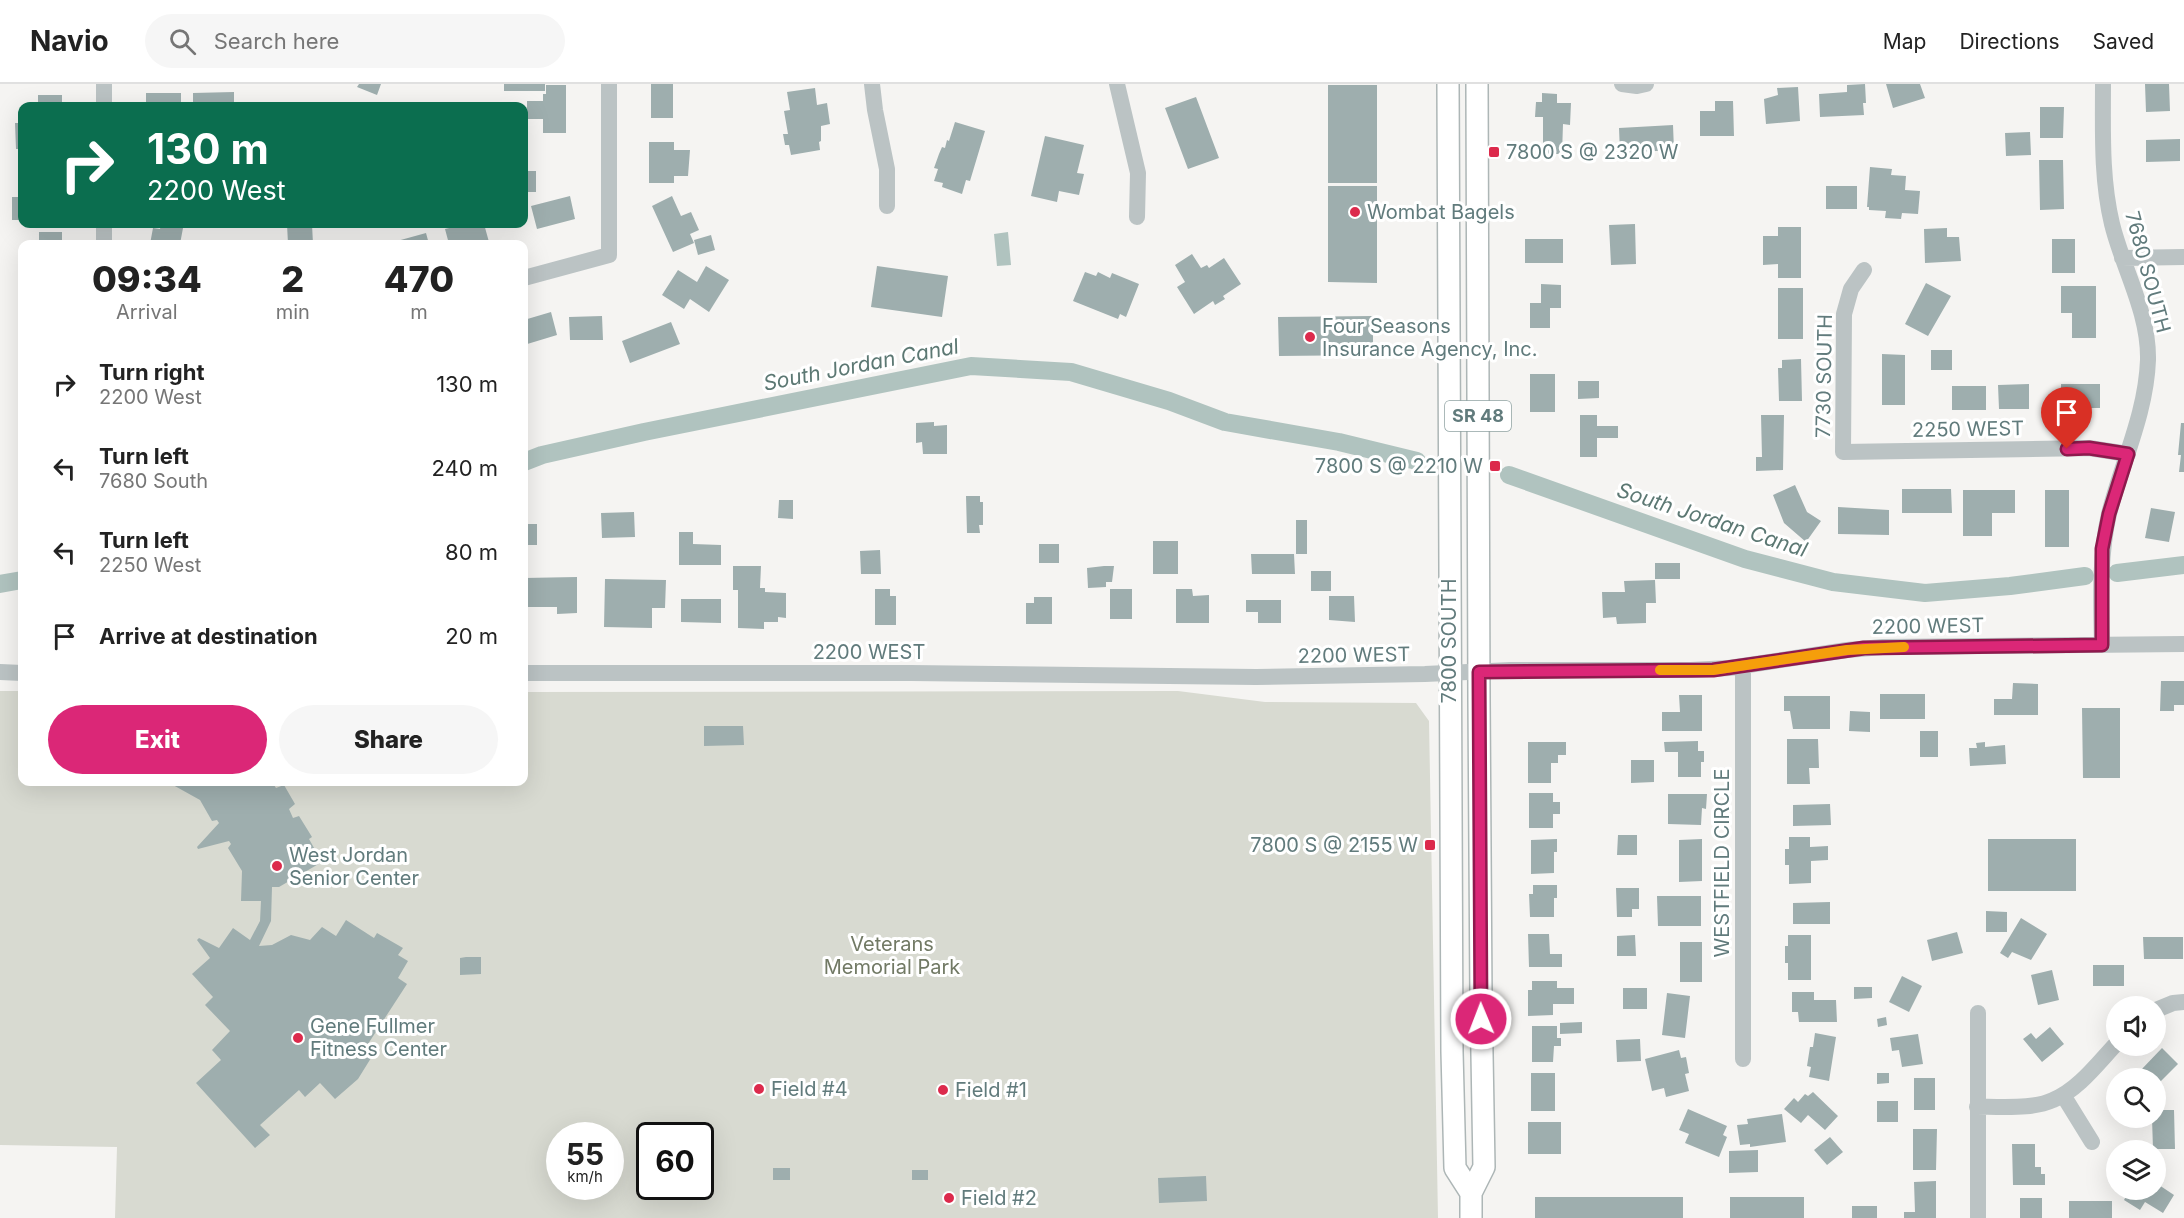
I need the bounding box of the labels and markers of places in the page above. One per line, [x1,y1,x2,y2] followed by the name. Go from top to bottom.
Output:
[1506,140,1679,164] place label: 7800 S @ 2320 W
[1487,145,1501,159] marker: 7800 S @ 2320 W
[1367,200,1515,224] place label: Wombat Bagels
[1348,205,1362,219] marker: Wombat Bagels
[1322,314,1538,361] place label: Four Seasons Insurance Agency, Inc.
[1303,330,1317,344] marker: Four Seasons Insurance Agency, Inc.
[2041,387,2092,449] pin
[1315,454,1483,478] place label: 7800 S @ 2210 W
[1488,459,1502,473] marker: 7800 S @ 2210 W
[1250,833,1418,857] place label: 7800 S @ 2155 W
[1423,838,1437,852] marker: 7800 S @ 2155 W
[289,843,419,890] place label: West Jordan Senior Center
[270,859,284,873] marker: West Jordan Senior Center
[310,1014,448,1061] place label: Gene Fullmer Fitness Center
[291,1031,305,1045] marker: Gene Fullmer Fitness Center
[771,1077,848,1101] place label: Field #4
[955,1078,1027,1102] place label: Field #1
[752,1082,766,1096] marker: Field #4
[936,1083,950,1097] marker: Field #1
[961,1186,1037,1210] place label: Field #2
[942,1191,956,1205] marker: Field #2

